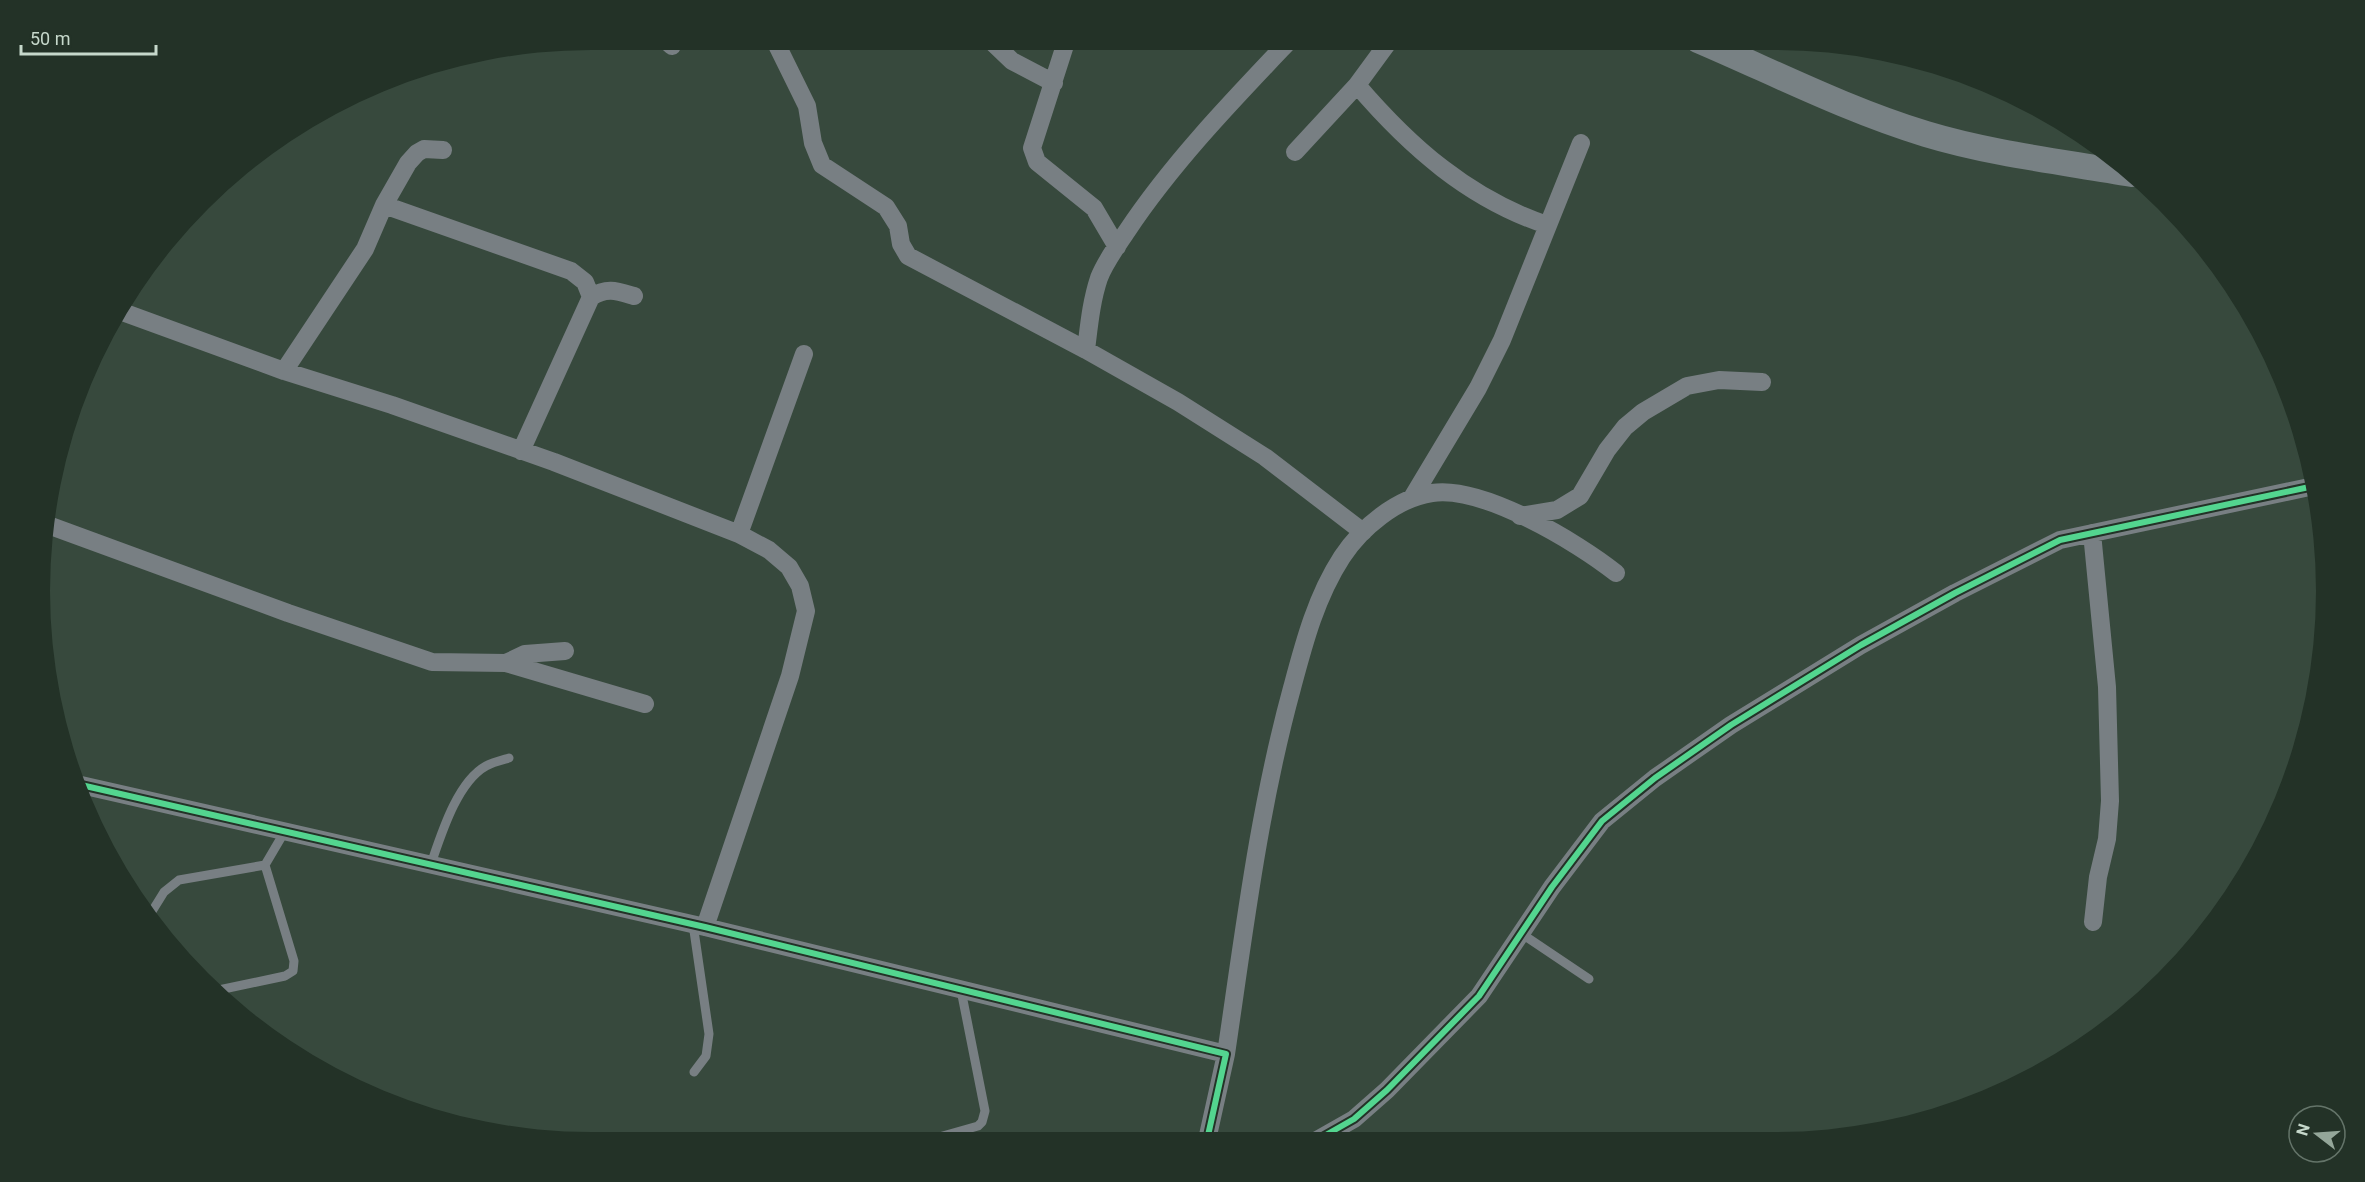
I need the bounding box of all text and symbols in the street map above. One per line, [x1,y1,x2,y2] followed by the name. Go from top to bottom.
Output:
[21,18,156,56] scale bar
[30,28,70,49] text: 50 m
[2287,1104,2347,1164] north arrow
[2292,1122,2314,1138] text: N

